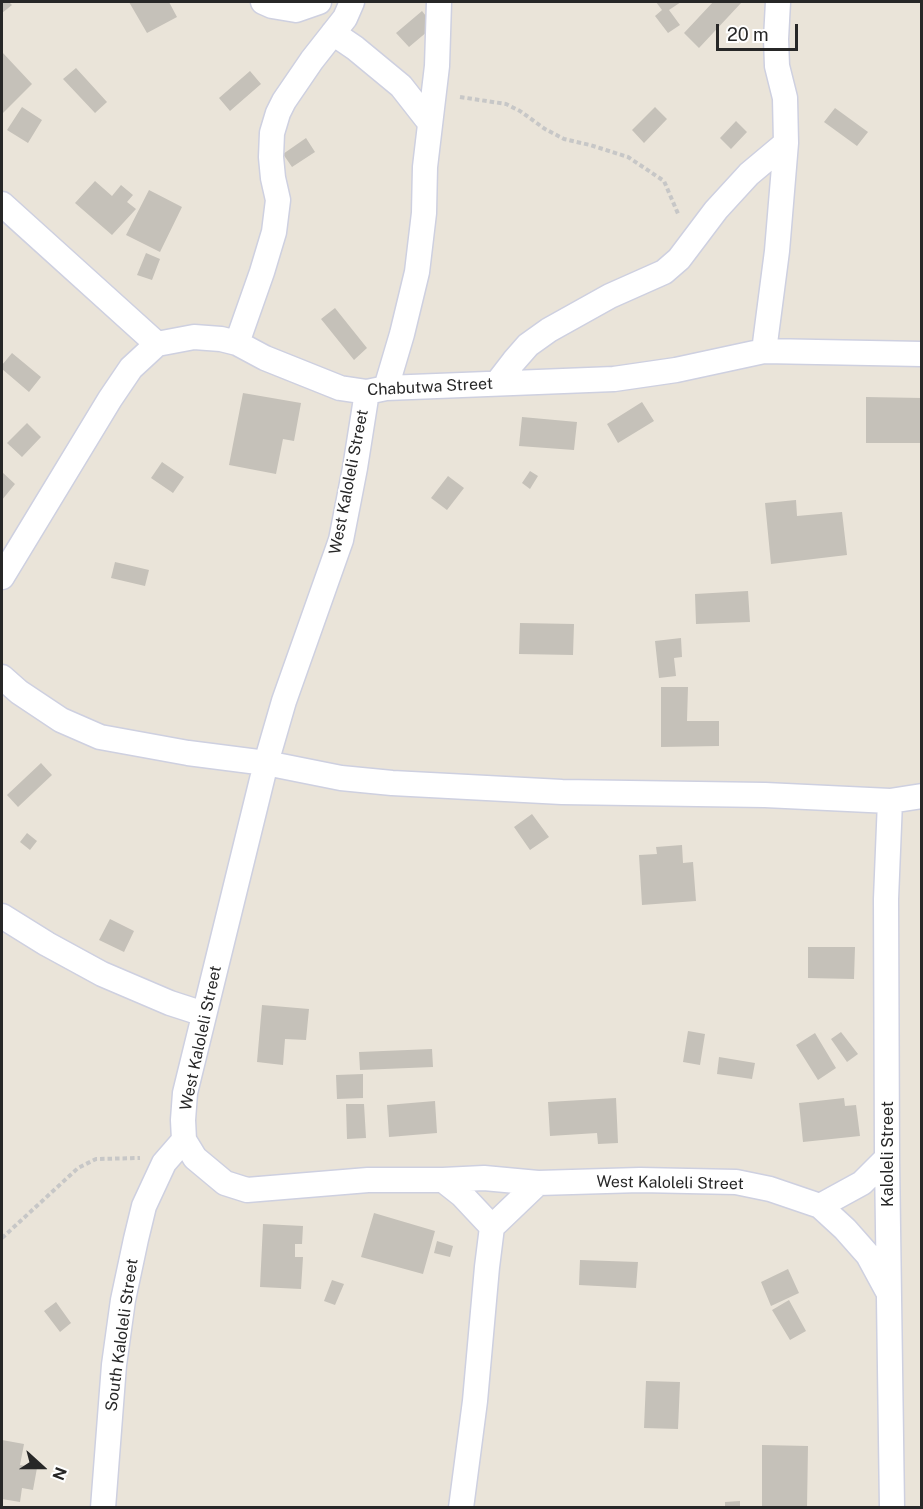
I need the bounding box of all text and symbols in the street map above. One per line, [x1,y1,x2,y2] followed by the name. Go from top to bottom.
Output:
[719,12,802,50] scale bar
[727,24,769,45] text: 20 m
[367,374,493,400] street label: Chabutwa Street
[325,408,373,556] street label: West Kaloleli Street
[176,964,226,1112] street label: West Kaloleli Street
[878,1101,898,1207] street label: Kaloleli Street
[596,1172,744,1194] street label: West Kaloleli Street
[102,1257,142,1413] street label: South Kaloleli Street
[12,1437,72,1497] north arrow
[48,1464,70,1483] text: N

